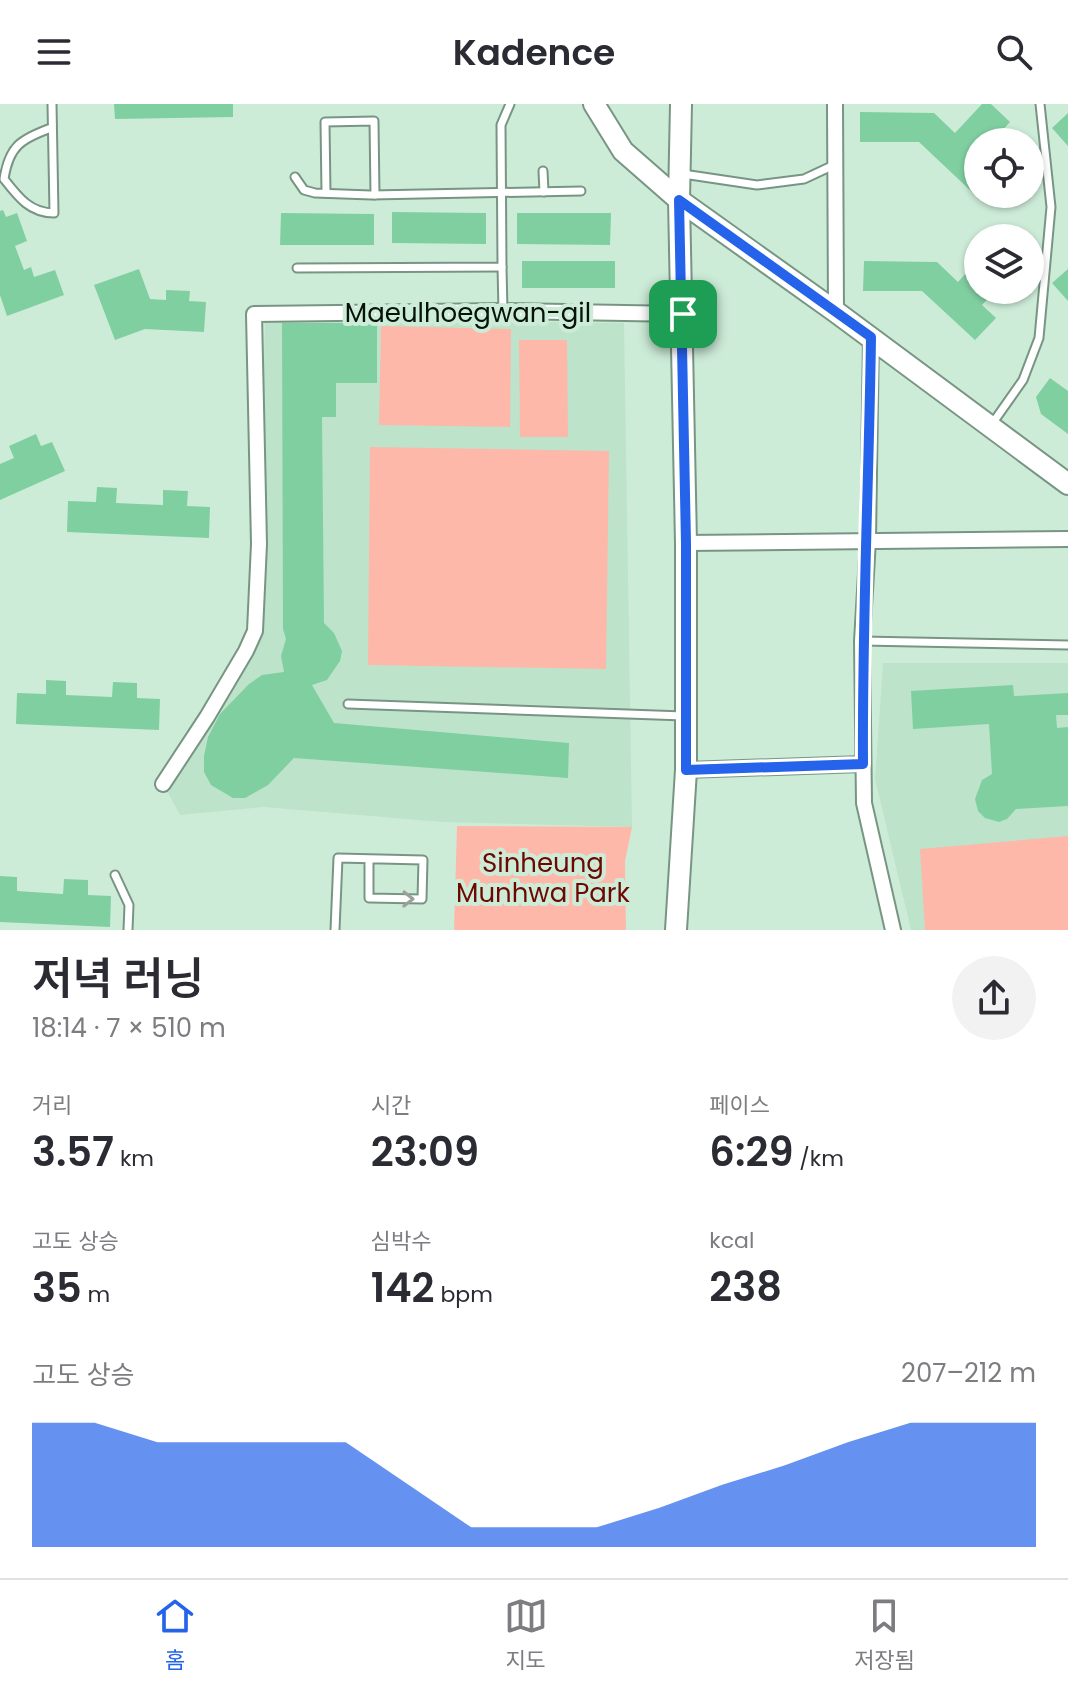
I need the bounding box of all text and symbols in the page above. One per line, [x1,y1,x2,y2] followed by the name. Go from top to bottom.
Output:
[453,27,615,78] text: Kadence
[32,30,76,74] icon: menu
[992,30,1036,74] icon: search
[964,128,1044,304] map controls
[964,128,1044,208] button: locate
[964,224,1044,304] button: layers
[649,280,717,348] pin
[661,292,705,336] icon: arrive
[345,295,591,331] street label: Maeulhoegwan-gil
[456,845,631,911] park label: Sinheung Munhwa Park
[402,890,415,907] one-way arrow
[32,948,204,1009] text: 저녁 러닝
[952,956,1036,1040] button: share
[32,1010,226,1046] text: 18:14 · 7 × 510 m
[32,1090,72,1121] text: 거리
[371,1090,411,1121] text: 시간
[709,1090,770,1121] text: 페이스
[32,1124,114,1180] text: 3.57
[371,1124,479,1180] text: 23:09
[709,1124,793,1180] text: 6:29
[114,1143,154,1174] text: km
[793,1143,844,1174] text: /km
[709,1225,754,1256] text: kcal
[32,1226,119,1257] text: 고도 상승
[371,1226,431,1257] text: 심박수
[709,1259,782,1315] text: 238
[32,1260,82,1316] text: 35
[371,1260,435,1316] text: 142
[82,1279,110,1310] text: m
[435,1279,493,1310] text: bpm
[901,1355,1036,1391] text: 207–212 m
[32,1357,135,1393] text: 고도 상승
[153,1594,197,1677] tab: 홈
[504,1594,548,1677] tab: 지도
[854,1594,915,1677] tab: 저장됨

